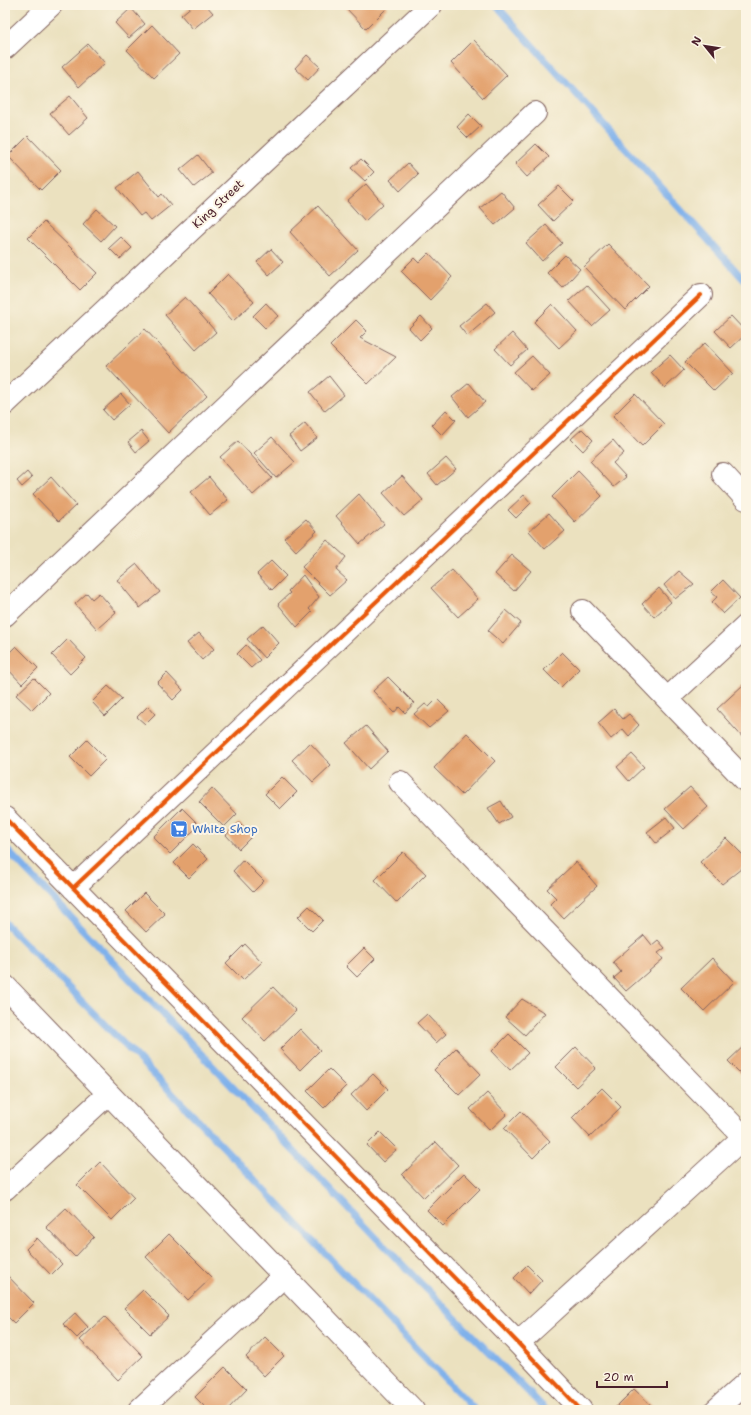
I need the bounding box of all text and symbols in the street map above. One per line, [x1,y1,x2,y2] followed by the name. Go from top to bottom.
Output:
[685,26,725,66] north arrow
[688,33,706,49] text: N
[189,176,247,232] street label: King Street
[169,819,189,839] supermarket icon: White Shop
[192,821,258,837] place label: White Shop
[597,1363,667,1389] scale bar
[603,1369,634,1385] text: 20 m

